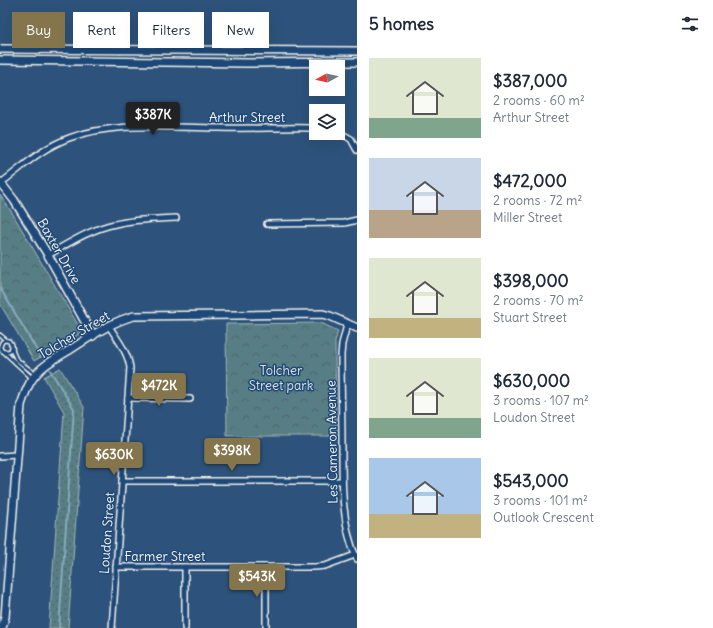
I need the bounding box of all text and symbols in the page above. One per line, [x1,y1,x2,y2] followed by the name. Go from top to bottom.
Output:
[12,12,65,48] chip: Buy
[73,12,130,48] chip: Rent
[138,12,204,48] chip: Filters
[212,12,269,48] chip: New
[369,13,434,35] text: 5 homes
[679,13,701,35] icon: filters
[309,60,345,96] north arrow
[309,60,345,140] map controls
[493,70,567,92] text: $387,000
[401,74,449,122] icon: home
[493,92,585,109] text: 2 rooms · 60 m²
[125,102,181,136] pin: $387K
[309,104,345,140] button: layers
[135,106,171,123] text: $387K
[209,109,286,126] street label: Arthur Street
[493,109,569,126] text: Arthur Street
[493,170,567,192] text: $472,000
[401,174,449,222] icon: home
[493,192,582,209] text: 2 rooms · 72 m²
[493,209,562,226] text: Miller Street
[33,215,85,287] street label: Baxter Drive
[493,270,569,292] text: $398,000
[401,274,449,322] icon: home
[493,292,584,309] text: 2 rooms · 70 m²
[35,307,113,363] street label: Tolcher Street
[493,309,567,326] text: Stuart Street
[249,362,314,394] park label: Tolcher Street park
[493,370,570,392] text: $630,000
[131,373,187,407] pin: $472K
[401,374,449,422] icon: home
[141,377,177,394] text: $472K
[322,380,342,504] street label: Les Cameron Avenue
[493,392,589,409] text: 3 rooms · 107 m²
[493,409,575,426] text: Loudon Street
[204,438,260,472] pin: $398K
[86,442,142,476] pin: $630K
[213,442,251,459] text: $398K
[95,446,133,463] text: $630K
[493,470,569,492] text: $543,000
[401,474,449,522] icon: home
[96,491,118,575] street label: Loudon Street
[493,492,588,509] text: 3 rooms · 101 m²
[493,509,594,526] text: Outlook Crescent
[125,548,206,565] street label: Farmer Street
[229,564,285,598] pin: $543K
[238,568,276,585] text: $543K

